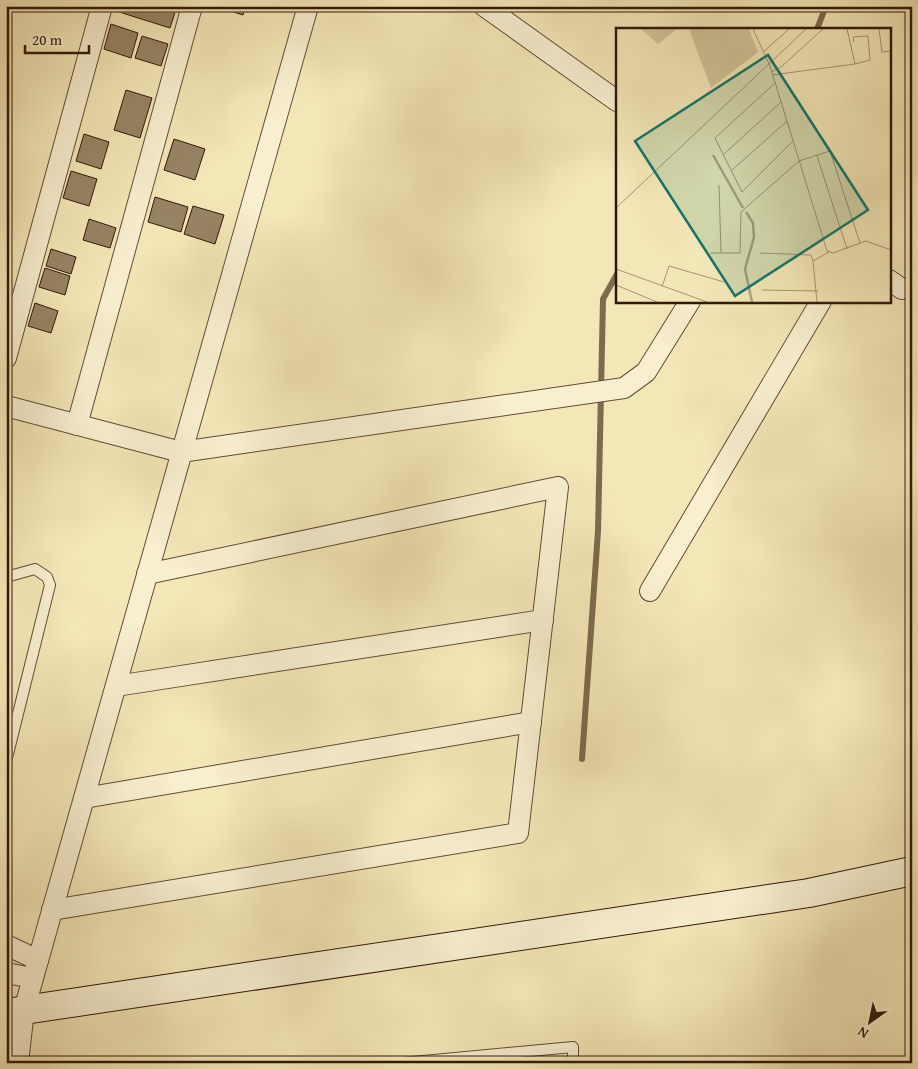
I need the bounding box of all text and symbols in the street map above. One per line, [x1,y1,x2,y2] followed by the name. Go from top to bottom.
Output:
[25,22,89,54] scale bar
[616,28,890,302] inset map
[32,29,63,50] text: 20 m
[846,996,896,1046] north arrow
[853,1022,872,1044] text: N

